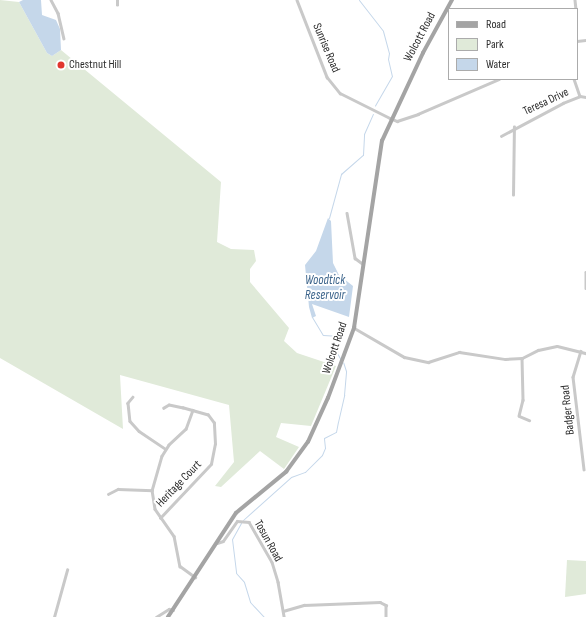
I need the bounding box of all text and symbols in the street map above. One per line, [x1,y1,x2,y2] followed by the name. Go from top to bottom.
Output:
[448,8,578,80] legend
[401,10,439,64] street label: Wolcott Road
[486,17,506,32] text: Road
[309,21,343,75] street label: Sunrise Road
[486,37,504,52] text: Park
[486,57,510,72] text: Water
[69,58,121,72] place label: Chestnut Hill
[56,60,66,70] marker: Chestnut Hill
[521,85,571,119] street label: Teresa Drive
[305,273,345,304] water label: Woodtick Reservoir
[319,320,351,376] street label: Wolcott Road
[558,384,578,436] street label: Badger Road
[153,458,205,510] street label: Heritage Court
[251,518,285,564] street label: Tosun Road

